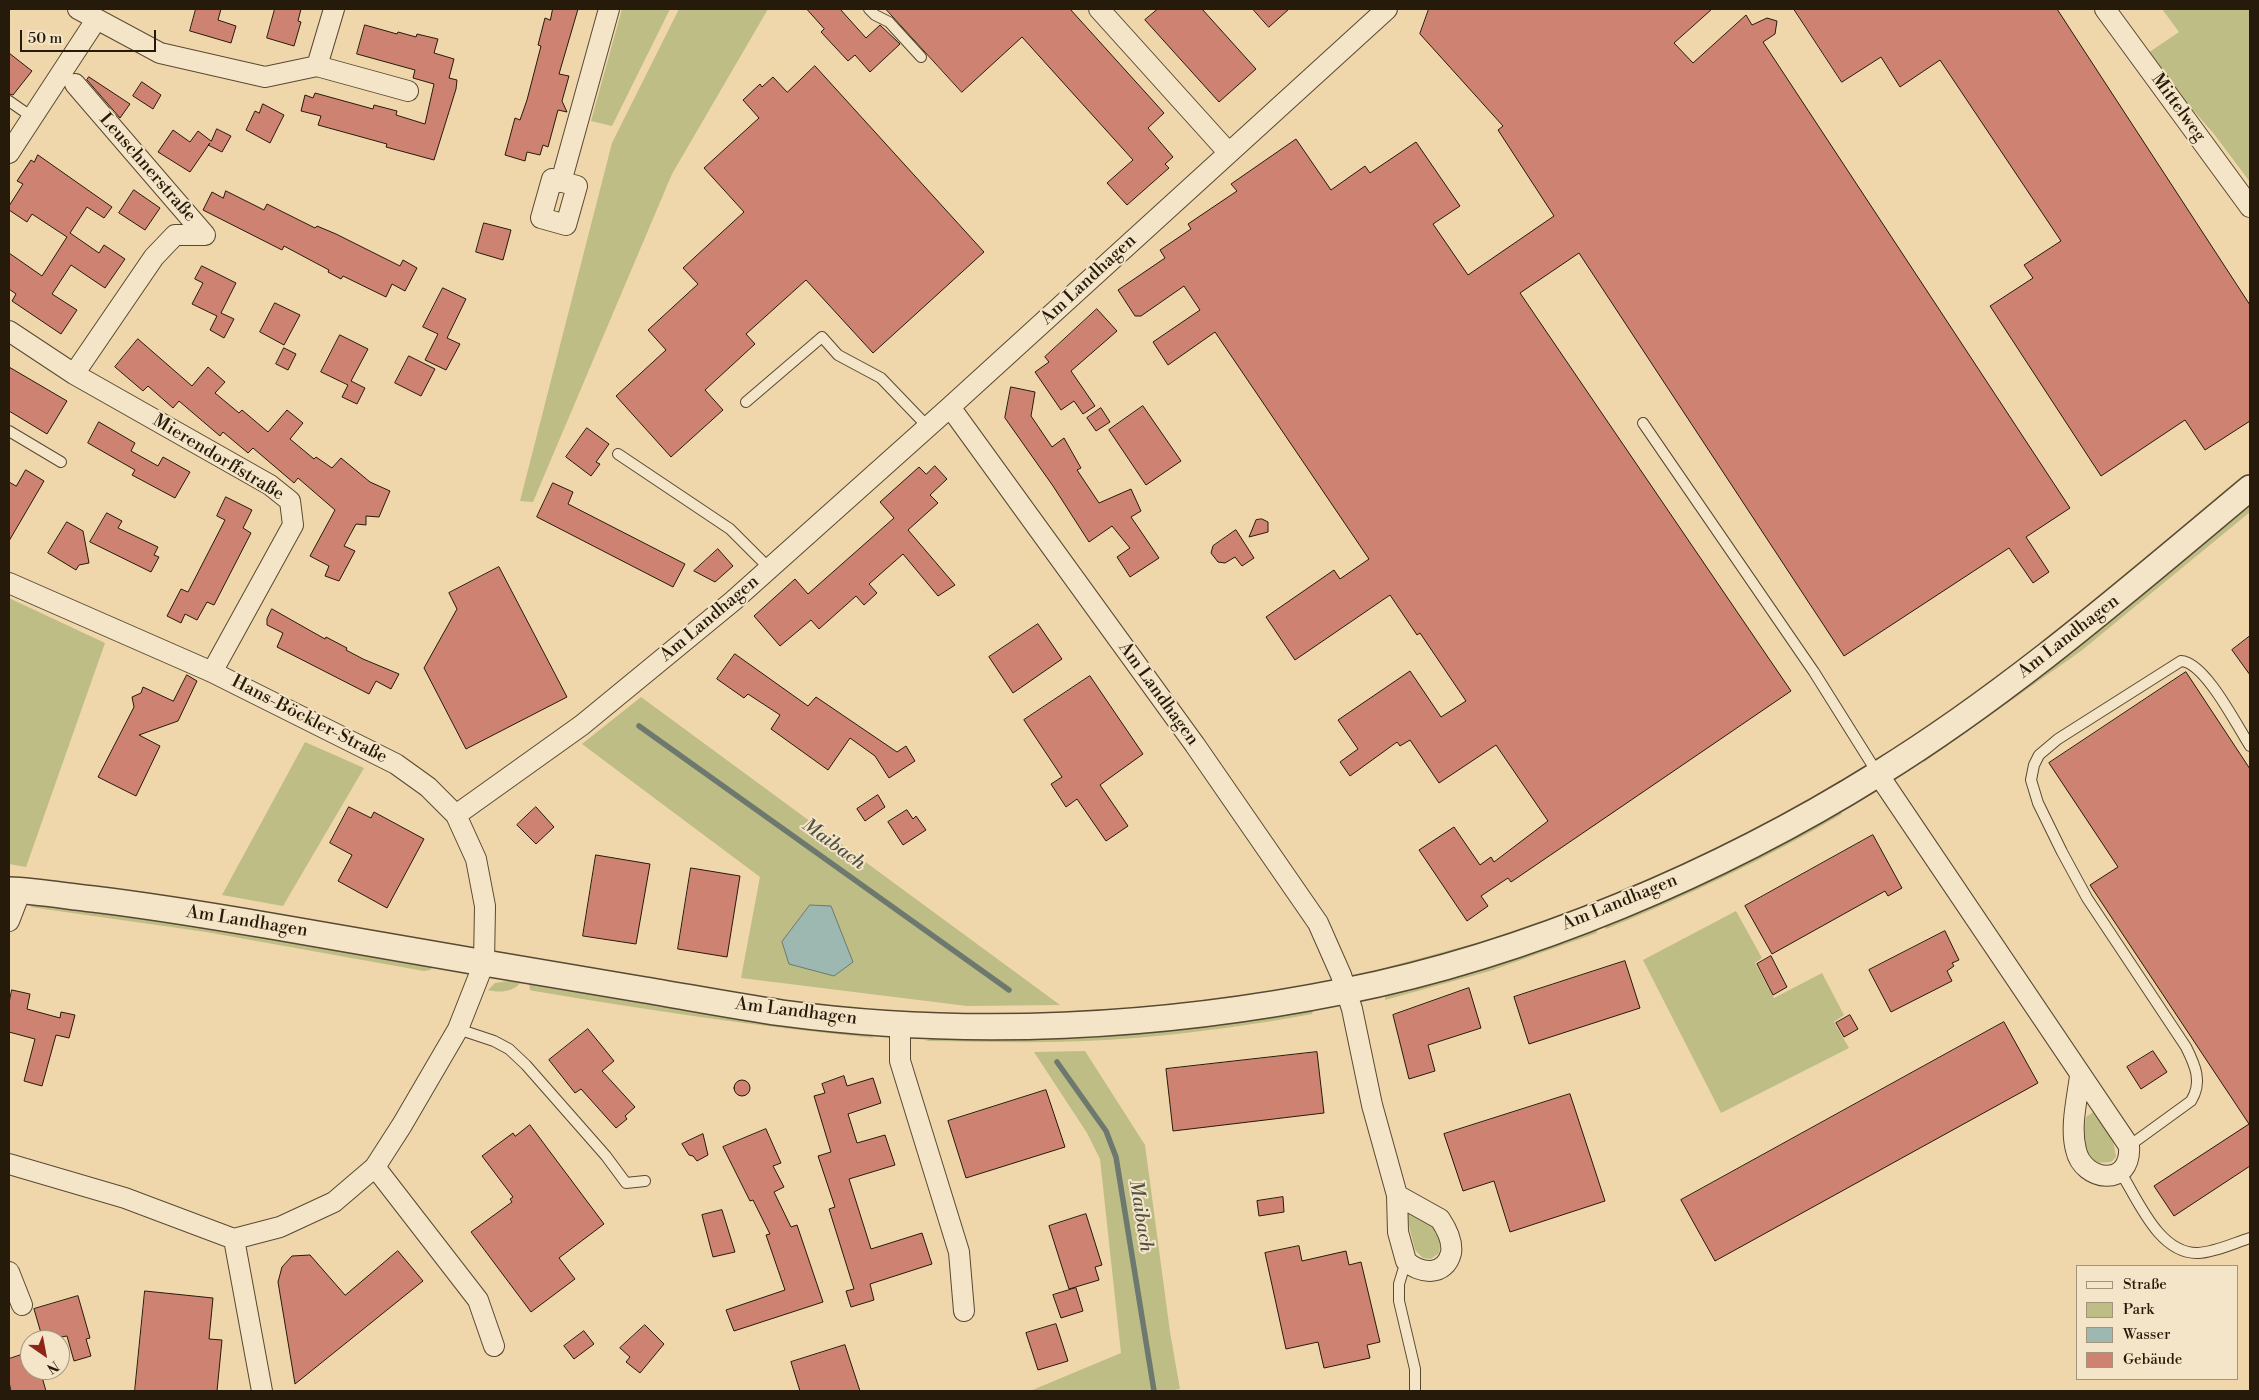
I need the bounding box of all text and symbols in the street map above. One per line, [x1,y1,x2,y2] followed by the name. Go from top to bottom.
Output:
[22,20,159,52] scale bar
[28,29,62,48] text: 50 m
[2146,70,2210,146] street label: Mittelweg
[94,109,200,227] street label: Leuschnerstraße
[1037,230,1141,330] street label: Am Landhagen
[149,410,287,506] street label: Mierendorffstraße
[656,571,764,667] street label: Am Landhagen
[2014,591,2124,683] street label: Am Landhagen
[1113,638,1203,750] street label: Am Landhagen
[227,671,391,769] street label: Hans-Böckler-Straße
[797,814,869,876] water label: Maibach
[1559,870,1681,936] street label: Am Landhagen
[185,902,309,942] street label: Am Landhagen
[734,994,858,1030] street label: Am Landhagen
[1123,1178,1157,1254] water label: Maibach
[2076,1265,2239,1380] legend
[2123,1275,2167,1294] text: Straße
[2123,1300,2154,1319] text: Park
[2123,1325,2170,1344] text: Wasser
[20,1330,70,1380] north arrow
[2123,1350,2182,1369] text: Gebäude
[43,1356,62,1377] text: N

